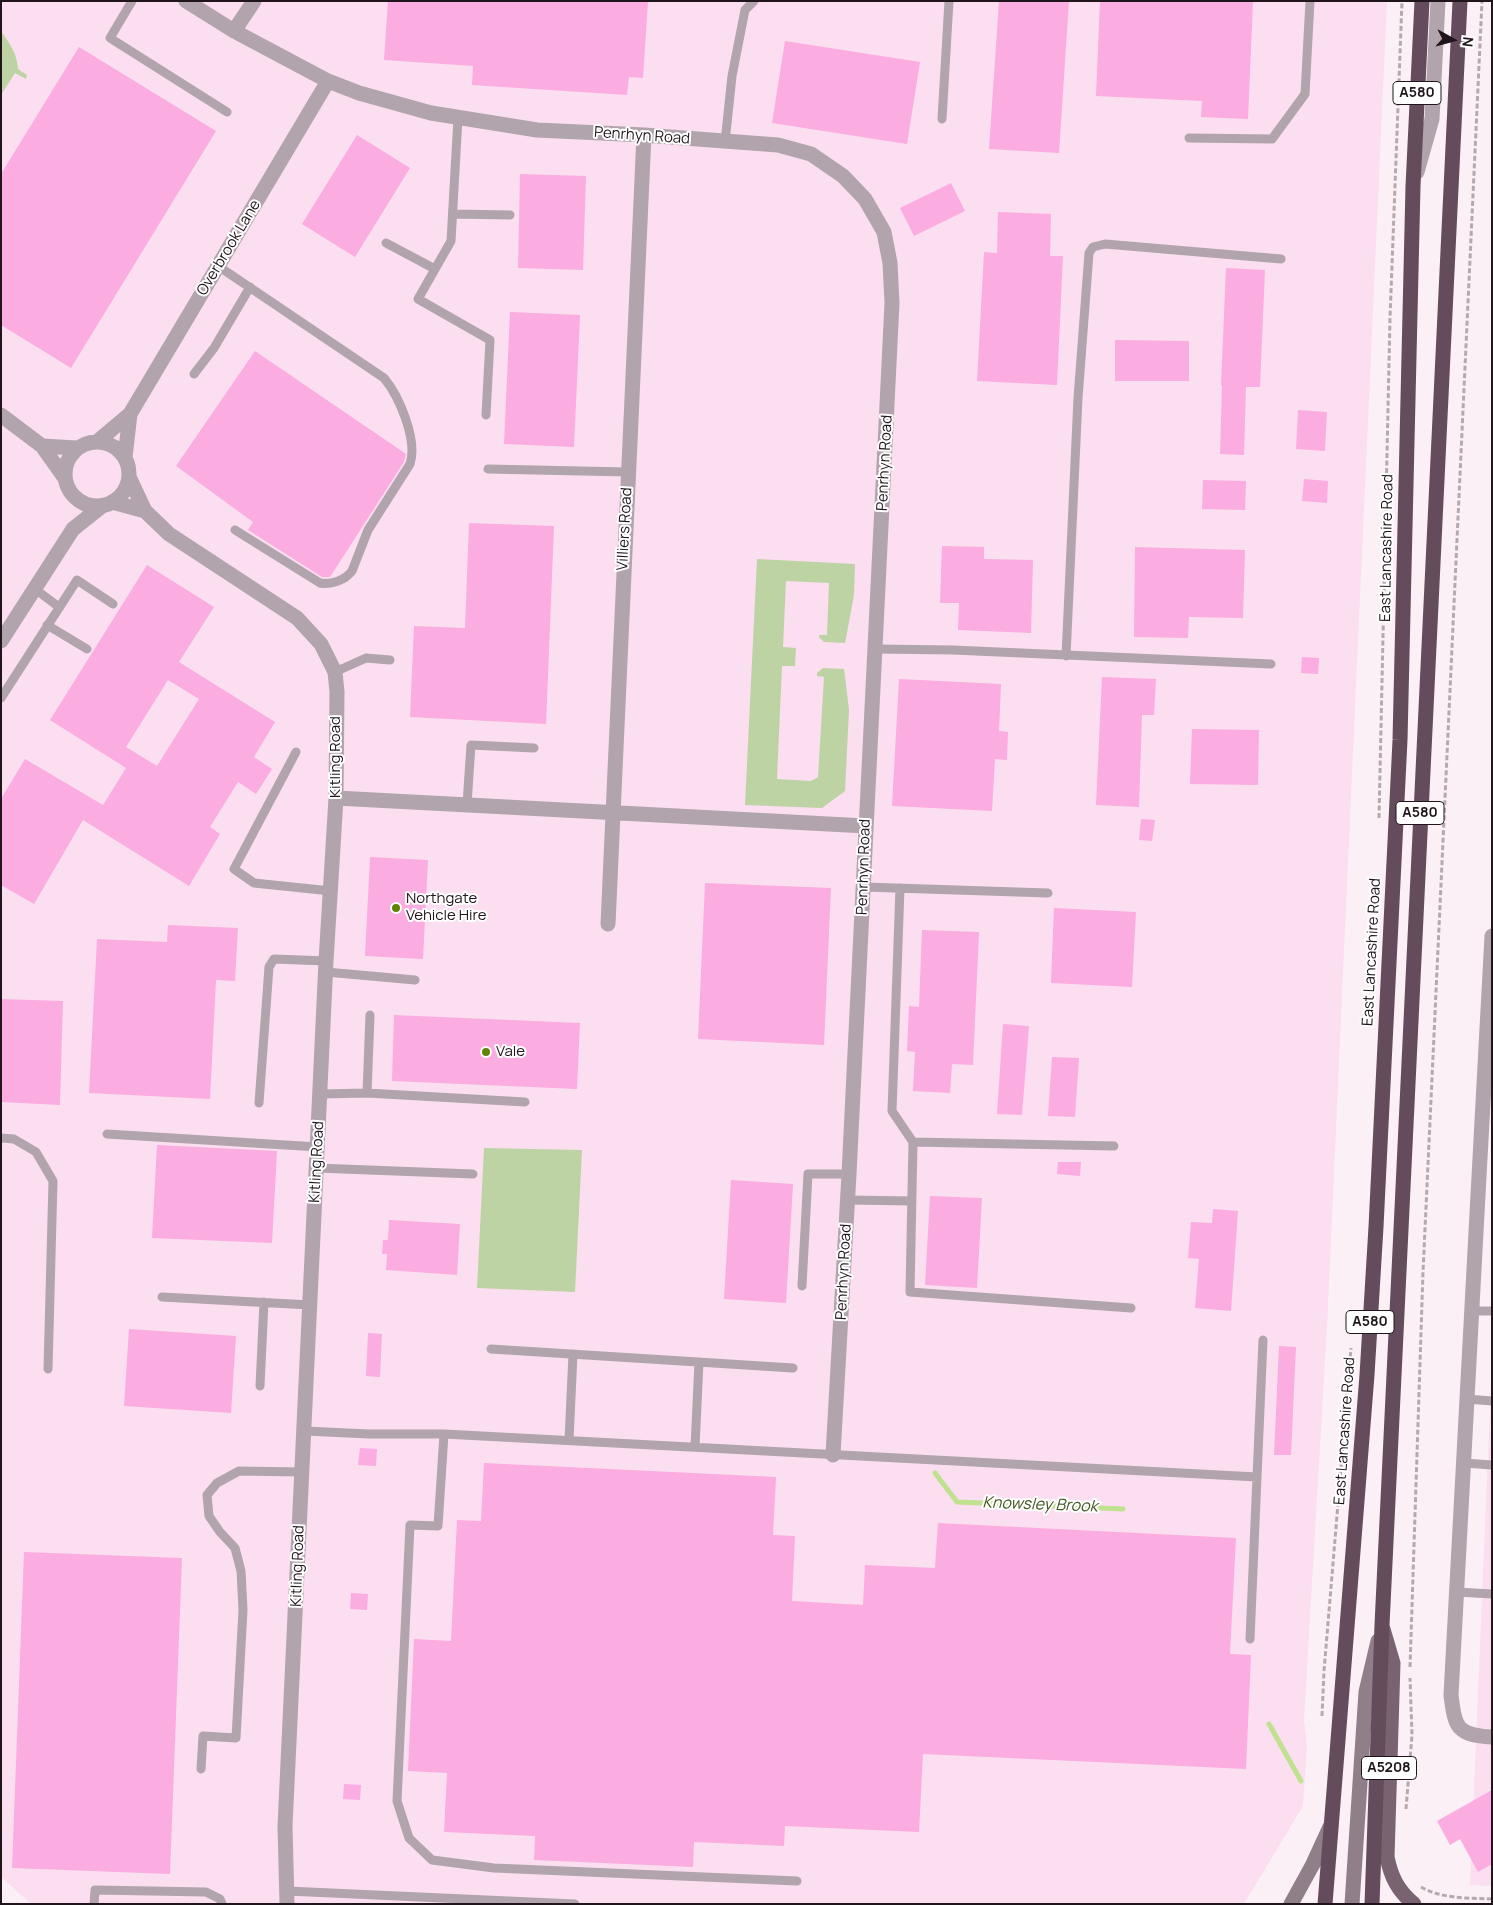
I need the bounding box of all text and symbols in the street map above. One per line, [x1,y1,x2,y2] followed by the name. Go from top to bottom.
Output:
[1428,15,1478,65] north arrow
[1458,36,1478,48] text: N
[1393,82,1441,105] road number: A580
[593,124,691,148] street label: Penrhyn Road
[193,197,265,299] street label: Overbrook Lane
[873,415,897,511] street label: Penrhyn Road
[1377,474,1397,622] street label: East Lancashire Road
[614,487,636,571] street label: Villiers Road
[327,716,345,798] street label: Kitling Road
[1396,801,1444,824] road number: A580
[853,819,875,915] street label: Penrhyn Road
[1359,878,1385,1026] street label: East Lancashire Road
[406,890,486,925] place label: Northgate Vehicle Hire
[390,902,402,914] marker: Northgate Vehicle Hire
[496,1043,525,1061] place label: Vale
[480,1046,492,1058] marker: Vale
[306,1121,328,1203] street label: Kitling Road
[832,1224,856,1320] street label: Penrhyn Road
[1346,1310,1394,1334] road number: A580
[1331,1357,1359,1505] street label: East Lancashire Road
[982,1493,1098,1517] water label: Knowsley Brook
[288,1525,308,1607] street label: Kitling Road
[1362,1756,1416,1780] road number: A5208

